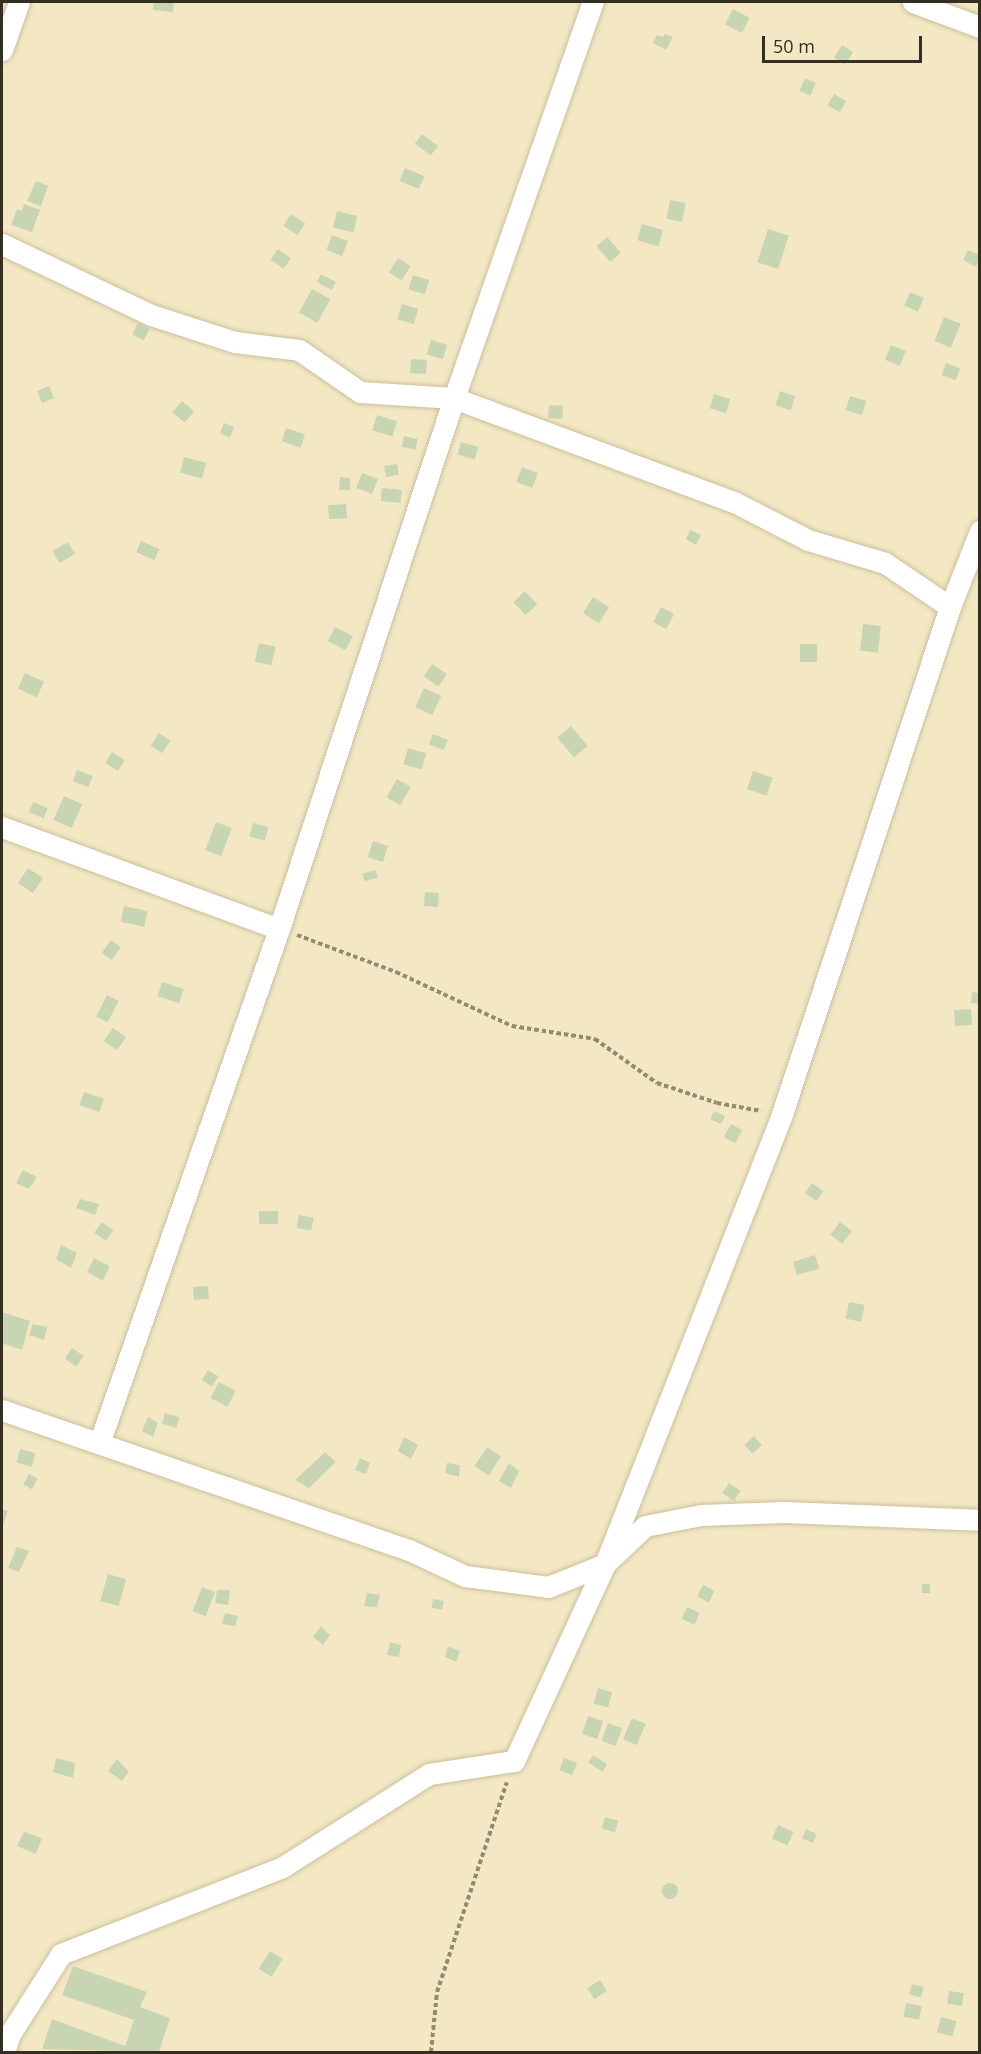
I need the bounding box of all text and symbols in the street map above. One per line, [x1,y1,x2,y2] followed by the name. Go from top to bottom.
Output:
[765,24,926,62] scale bar
[773,34,815,58] text: 50 m

